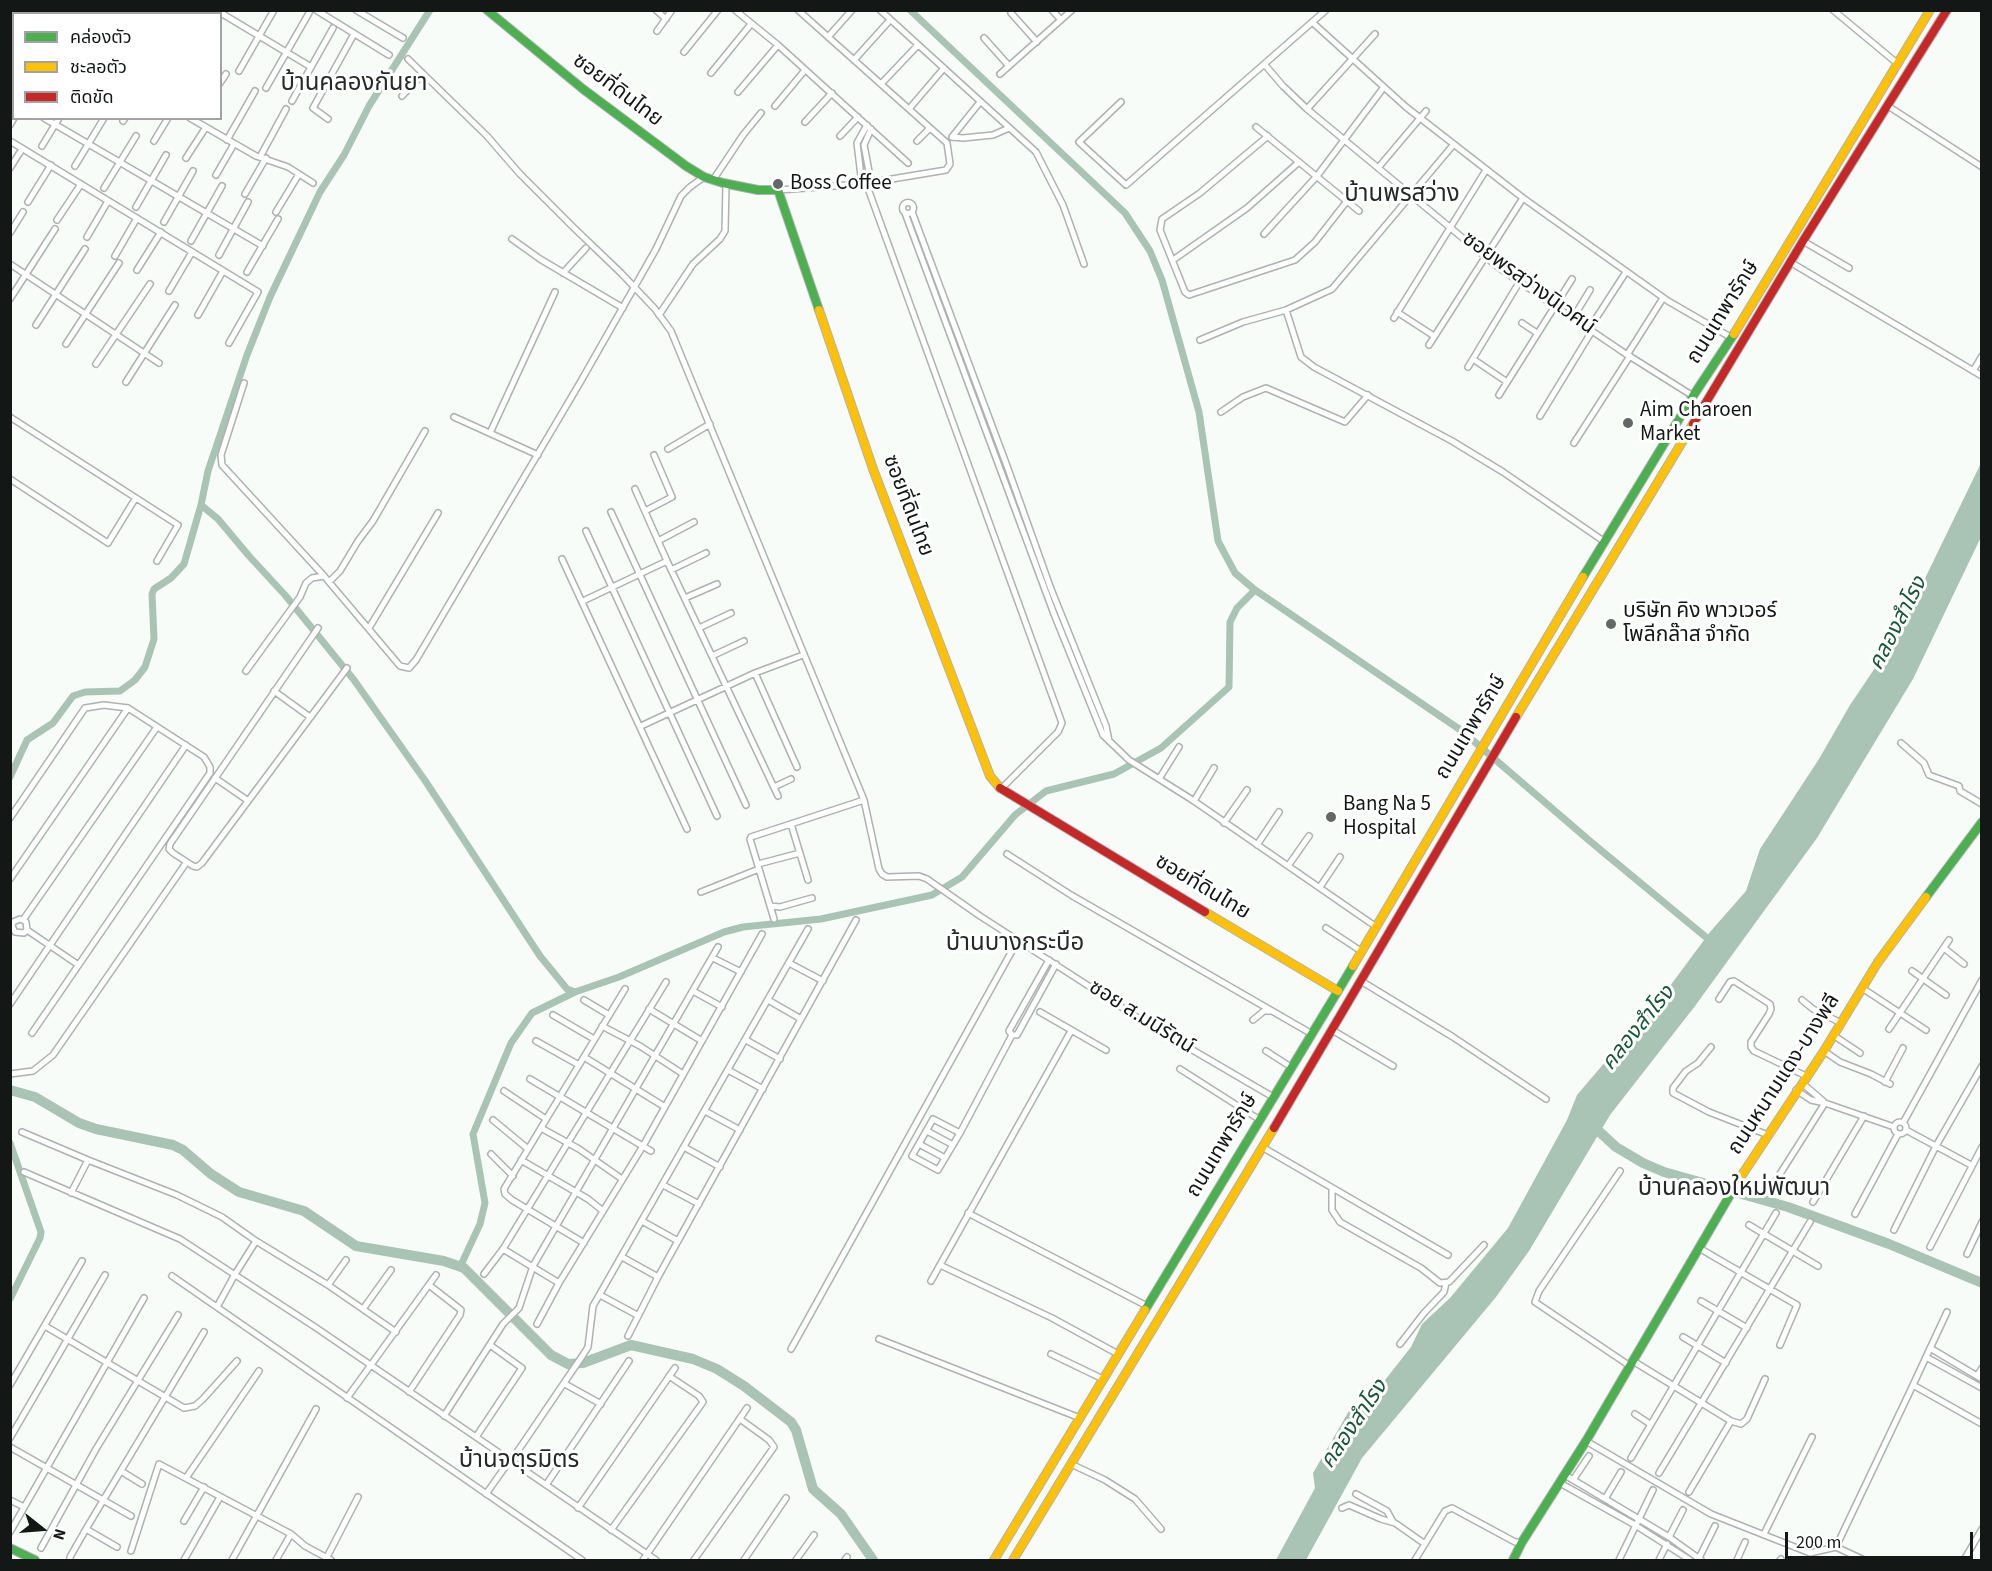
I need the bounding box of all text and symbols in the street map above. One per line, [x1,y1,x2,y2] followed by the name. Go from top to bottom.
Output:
[12,12,222,120] legend
[70,25,132,50] text: คล่องตัว
[567,49,667,133] street label: ซอยที่ดินไทย
[70,55,127,80] text: ชะลอตัว
[280,71,428,99] district label: บ้านคลองกันยา
[70,85,113,110] text: ติดขัด
[790,171,892,197] place label: Boss Coffee
[771,177,785,191] marker: Boss Coffee
[1344,182,1460,210] district label: บ้านพรสว่าง
[1457,227,1599,341] street label: ซอยพรสว่างนิเวศน์
[1682,257,1766,369] street label: ถนนเทพารักษ์
[1640,398,1753,448] place label: Aim Charoen Market
[1621,416,1635,430] marker: Aim Charoen Market
[876,452,938,560] street label: ซอยที่ดินไทย
[1864,573,1934,675] water label: คลองสำโรง
[1623,599,1777,649] place label: บริษัท คิง พาวเวอร์ โพลีกล๊าส จำกัด
[1604,617,1618,631] marker: บริษัท คิง พาวเวอร์ โพลีกล๊าส จำกัด
[1431,671,1513,785] street label: ถนนเทพารักษ์
[1343,792,1431,842] place label: Bang Na 5 Hospital
[1324,810,1338,824] marker: Bang Na 5 Hospital
[1150,850,1254,926] street label: ซอยที่ดินไทย
[946,931,1084,959] district label: บ้านบางกระบือ
[1083,976,1199,1060] street label: ซอย ส.มนีรัตน์
[1597,981,1681,1077] water label: คลองสำโรง
[1724,990,1846,1160] street label: ถนนหนามแดง-บางพลี
[1182,1089,1264,1203] street label: ถนนเทพารักษ์
[1638,1176,1830,1204] district label: บ้านคลองใหม่พัฒนา
[1316,1376,1394,1474] water label: คลองสำโรง
[459,1448,579,1476] district label: บ้านจตุรมิตร
[12,1499,72,1559] north arrow
[1788,1520,1976,1558] scale bar
[47,1526,71,1543] text: N
[1796,1530,1841,1555] text: 200 m

